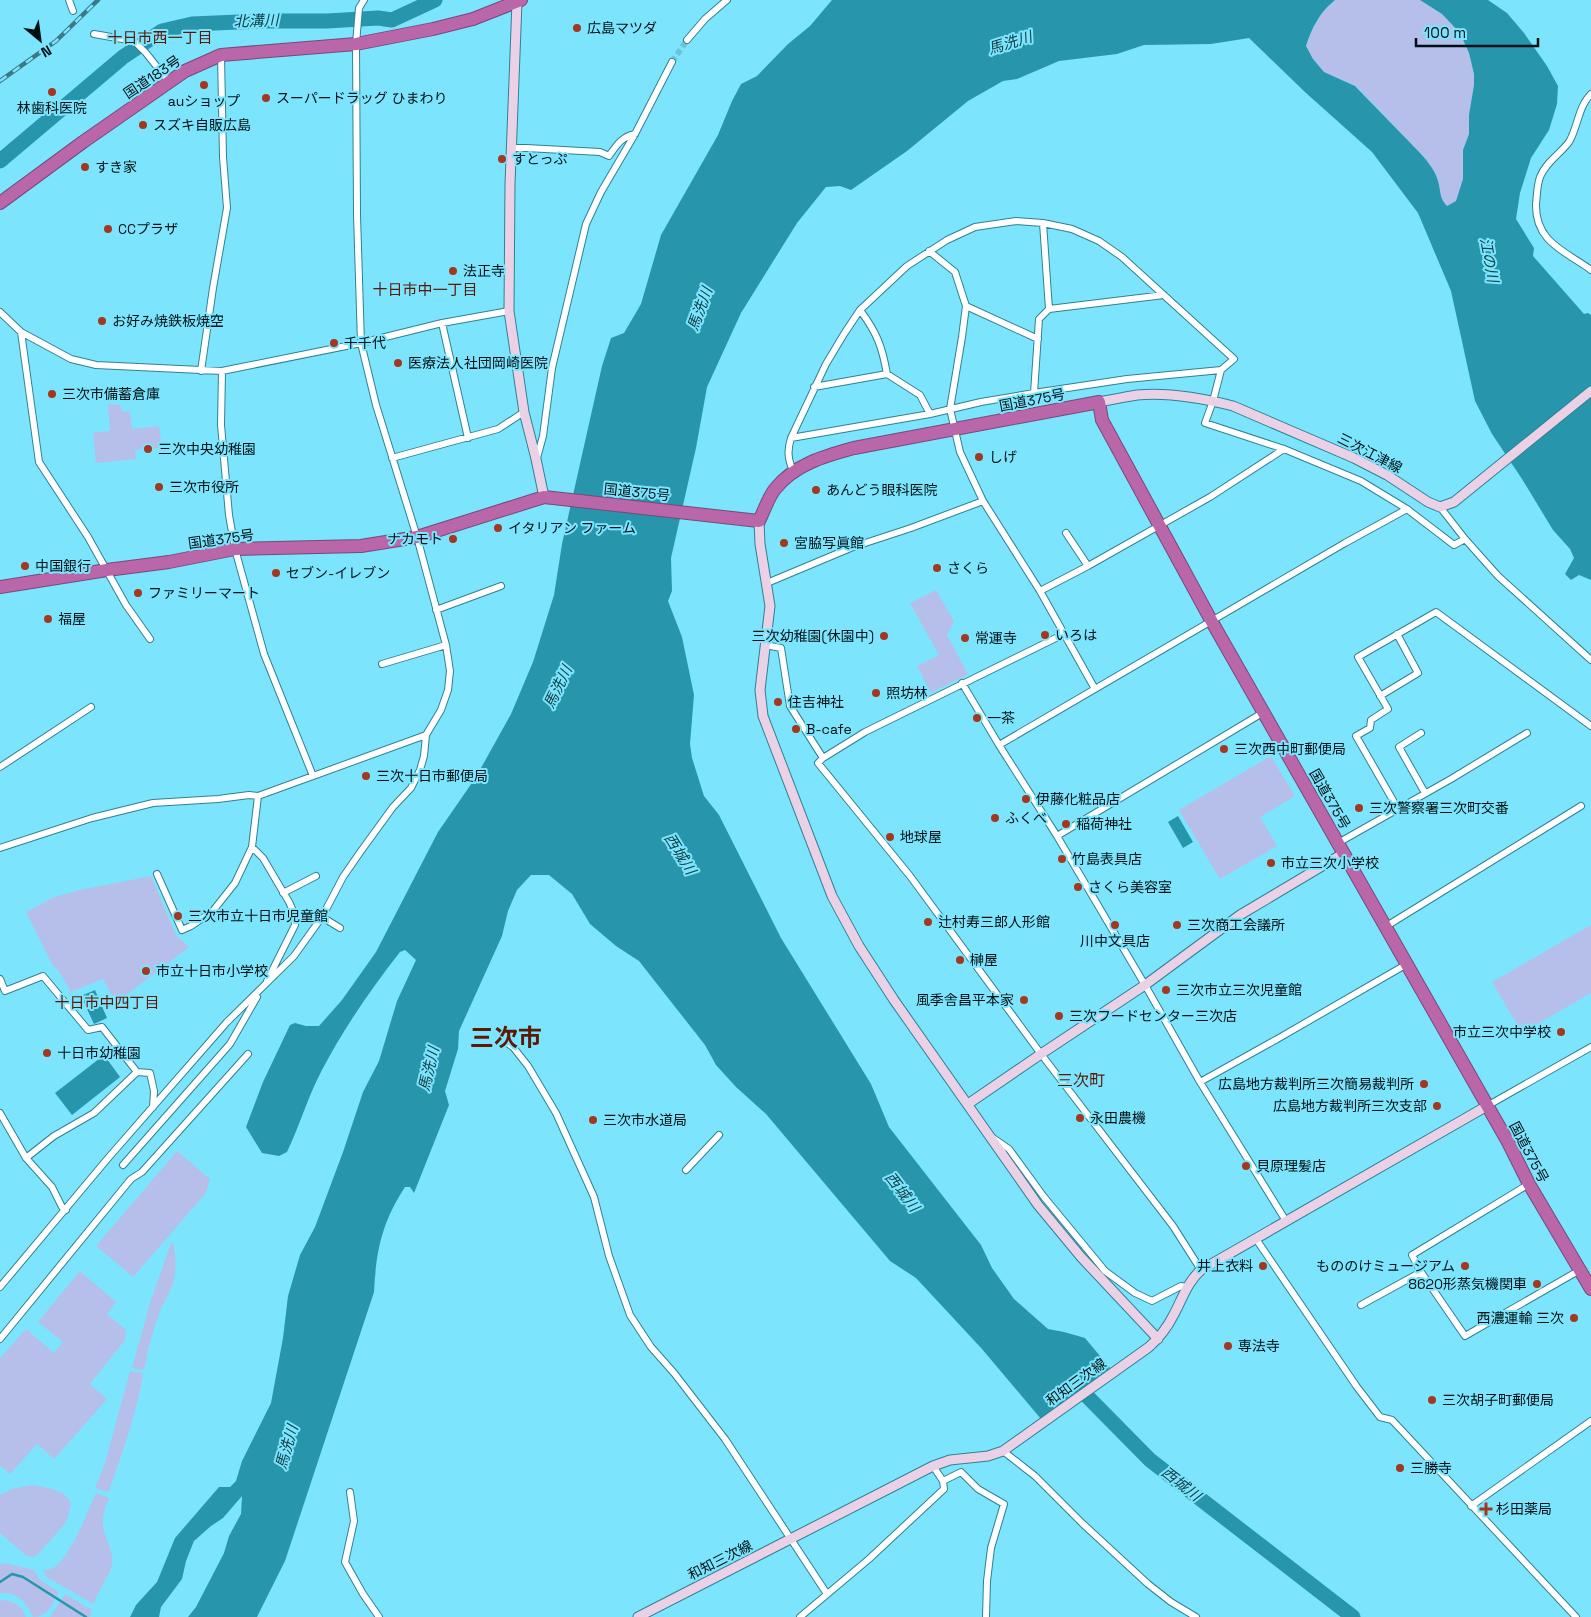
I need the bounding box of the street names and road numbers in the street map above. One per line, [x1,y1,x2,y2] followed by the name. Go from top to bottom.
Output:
[120,51,184,103] street label: 国道183号
[998,385,1066,415] street label: 国道375号
[1335,429,1405,477] street label: 三次江津線
[603,480,671,504] street label: 国道375号
[187,525,255,553] street label: 国道375号
[1306,766,1354,832] street label: 国道375号
[1505,1118,1553,1186] street label: 国道375号
[1042,1354,1110,1410] street label: 和知三次線
[685,1536,755,1584] street label: 和知三次線

